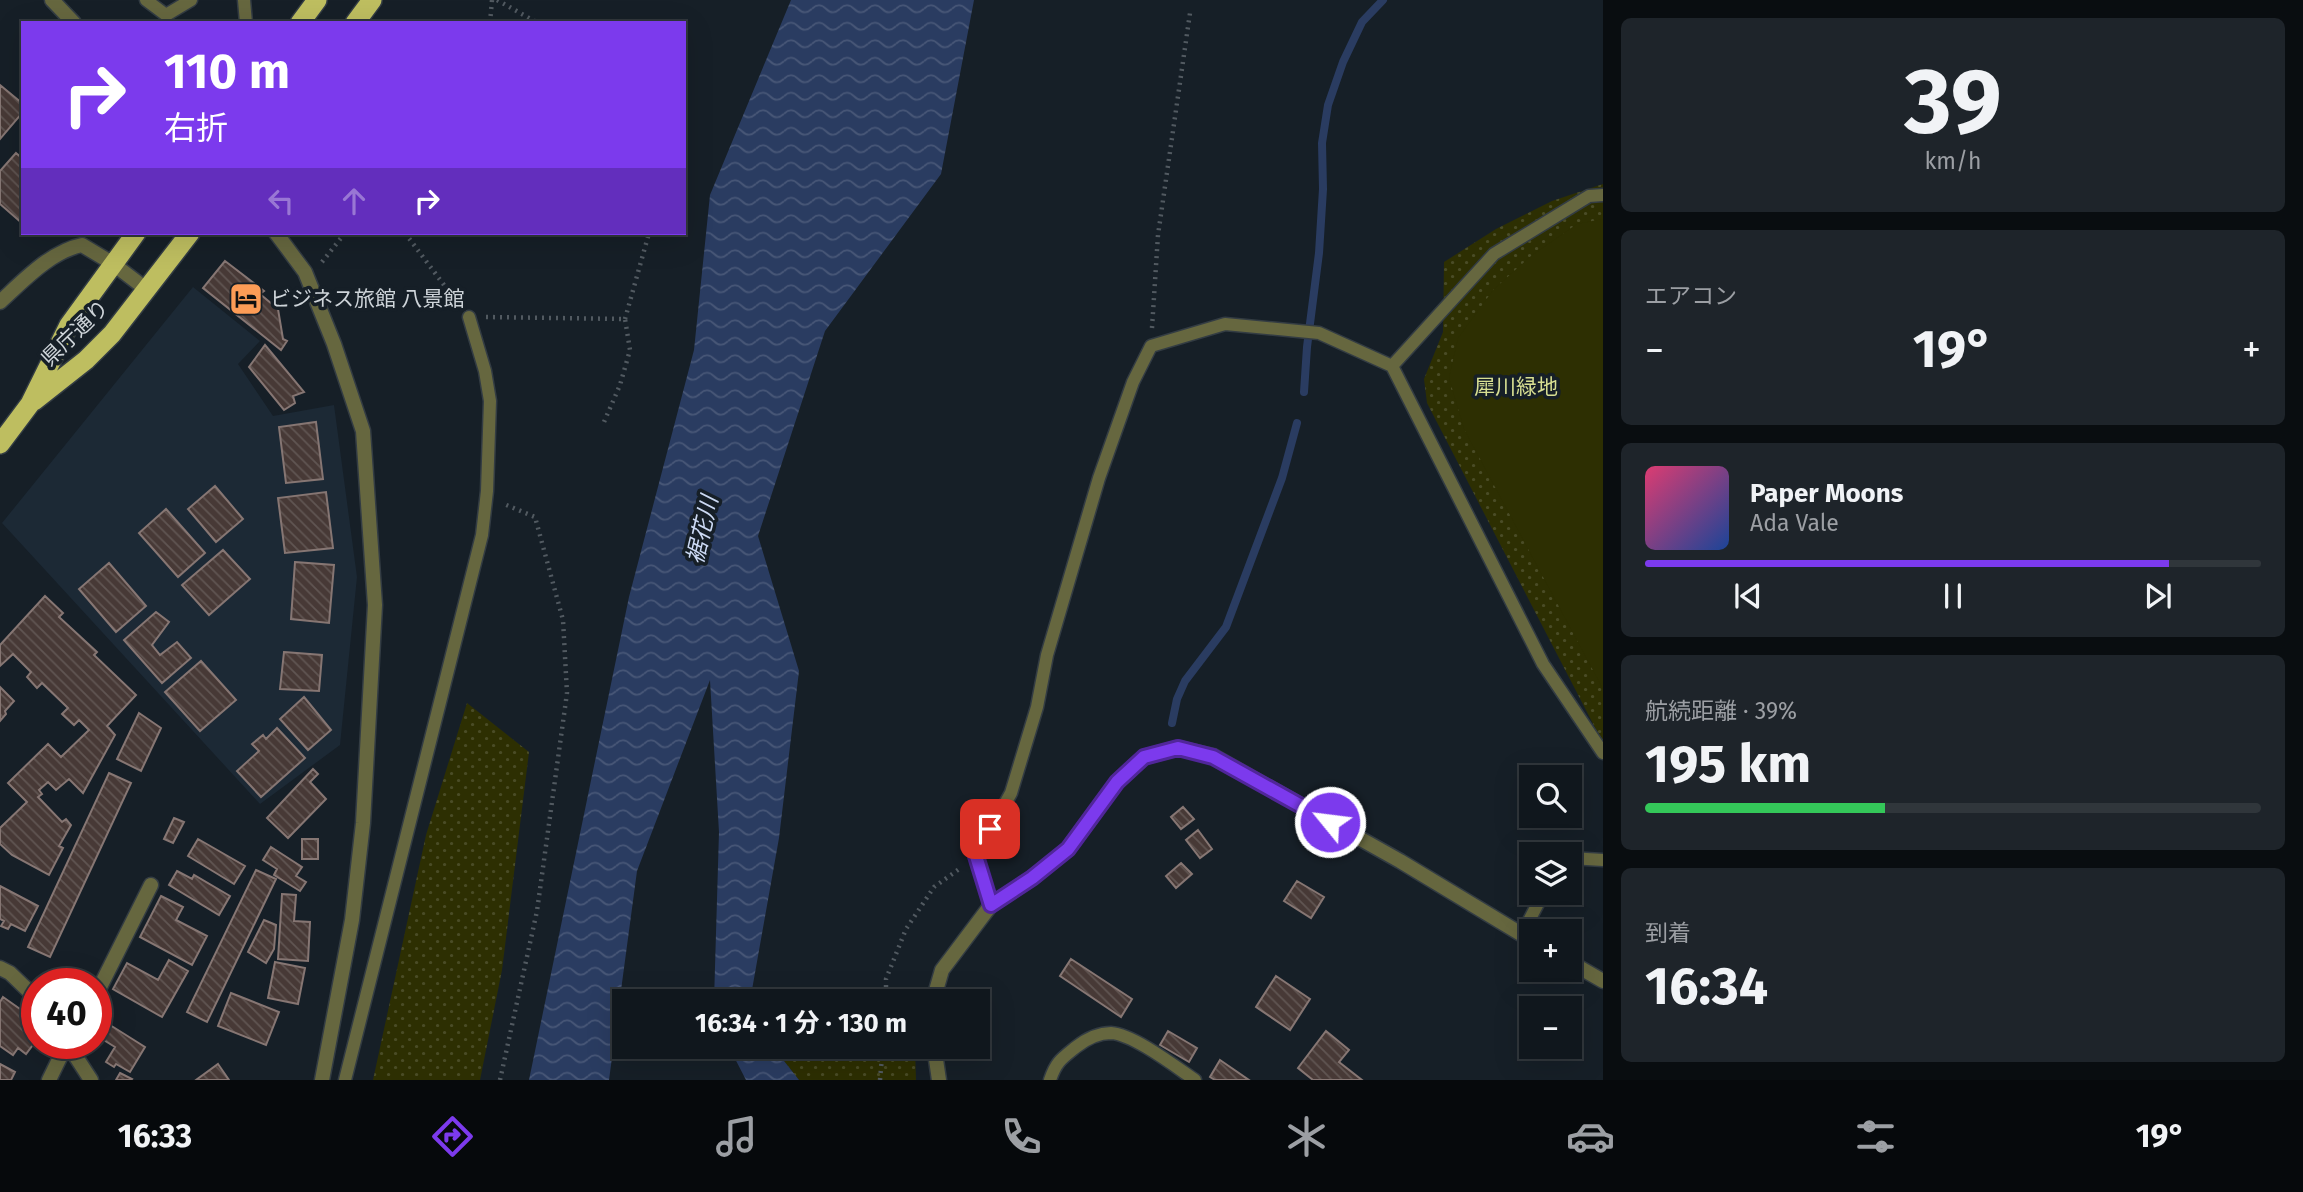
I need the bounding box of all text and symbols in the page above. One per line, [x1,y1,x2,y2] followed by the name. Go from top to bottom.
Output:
[164,42,290,101] text: 110 m
[1904,47,2002,156] text: 39
[49,49,140,140] icon: right
[164,109,228,147] text: 右折
[1925,147,1981,175] text: km/h
[262,182,300,220] icon: left
[335,182,373,220] icon: ahead
[408,182,446,220] icon: right
[227,280,265,318] hotel icon: ビジネス旅館 八景館
[1645,282,1737,310] text: エアコン
[270,286,465,312] place label: ビジネス旅館 八景館
[36,294,114,372] street label: 県庁通り
[1913,318,1993,381] text: 19°
[1645,327,1664,373] text: −
[2242,327,2261,373] text: +
[1474,374,1558,400] park label: 犀川緑地
[1750,478,1903,509] text: Paper Moons
[681,490,724,567] water label: 裾花川
[1750,509,1839,537] text: Ada Vale
[1729,577,1767,615] icon: previous
[1934,577,1972,615] icon: pause
[2139,577,2177,615] icon: next
[1645,697,1797,725] text: 航続距離 · 39%
[1645,733,1811,796] text: 195 km
[1519,765,1582,1059] map controls
[1519,765,1582,828] button: search
[1293,785,1367,859] position arrow
[960,799,1020,859] pin
[971,810,1009,848] icon: arrive
[1519,842,1582,905] button: layers
[1519,919,1582,982] button: +
[1645,919,1691,947] text: 到着
[1645,955,1768,1018] text: 16:34
[21,968,112,1059] speed limit sign: 40
[1519,996,1582,1059] button: −
[695,1008,907,1039] text: 16:34 · 1 分 · 130 m
[428,1112,477,1161] icon: directions
[712,1112,761,1161] icon: music
[997,1112,1046,1161] icon: phone
[1282,1112,1331,1161] icon: climate
[1566,1112,1615,1161] icon: car
[1851,1112,1900,1161] icon: filters
[118,1117,192,1155] text: 16:33
[2136,1117,2185,1155] text: 19°

